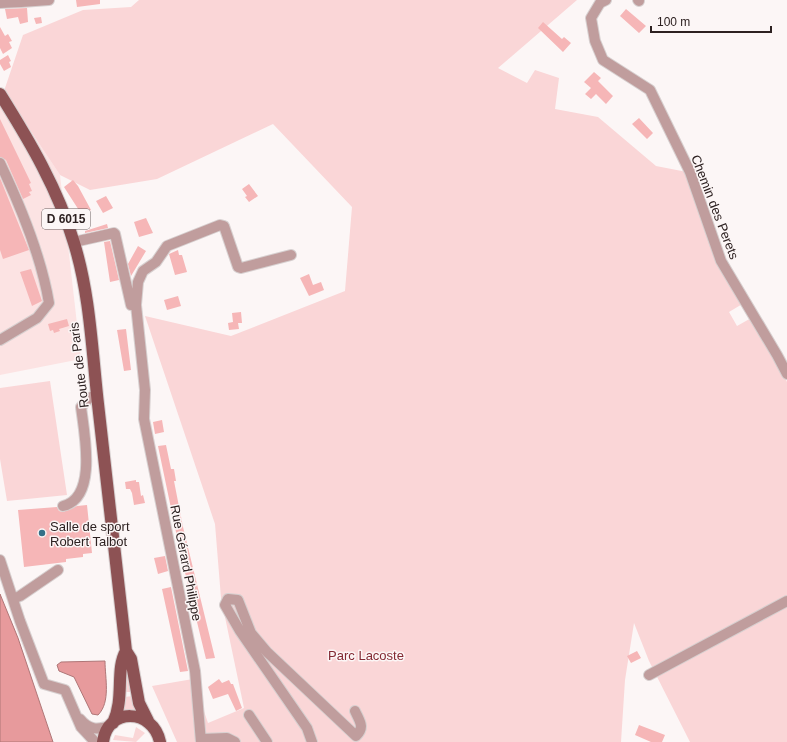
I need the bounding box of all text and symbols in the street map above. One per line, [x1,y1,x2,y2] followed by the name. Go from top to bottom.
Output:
[651,8,771,34] scale bar
[657,15,690,29] text: 100 m
[688,153,742,262] street label: Chemin des Perets
[42,209,90,229] road number: D 6015
[66,321,92,409] street label: Route de Paris
[167,504,205,622] street label: Rue Gérard Philippe
[50,519,130,549] place label: Salle de sport Robert Talbot
[37,528,47,538] marker: Salle de sport Robert Talbot
[328,648,404,663] park label: Parc Lacoste

